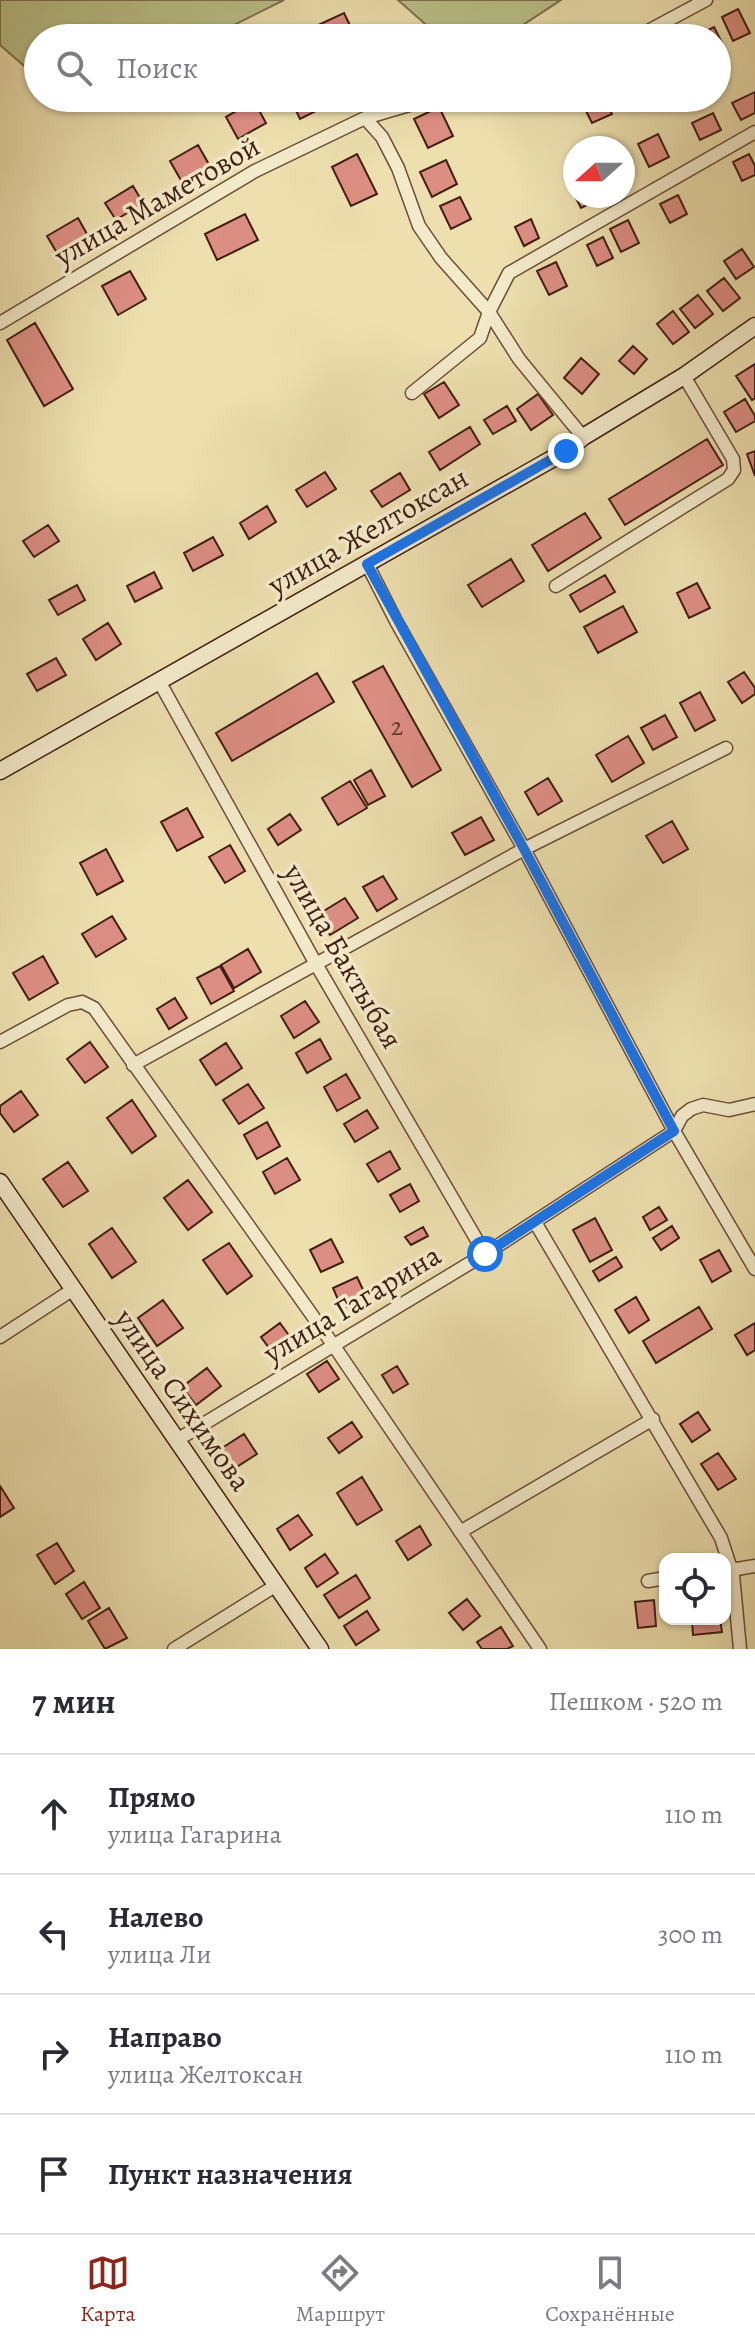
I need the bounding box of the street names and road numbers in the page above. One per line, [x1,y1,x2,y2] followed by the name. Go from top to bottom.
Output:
[46,126,267,277] street label: улица Маметовой
[260,457,475,605] street label: улица Желтоксан
[273,855,412,1056] street label: улица Бактыбая
[255,1235,448,1373] street label: улица Гагарина
[105,1300,261,1499] street label: улица Сихимова

